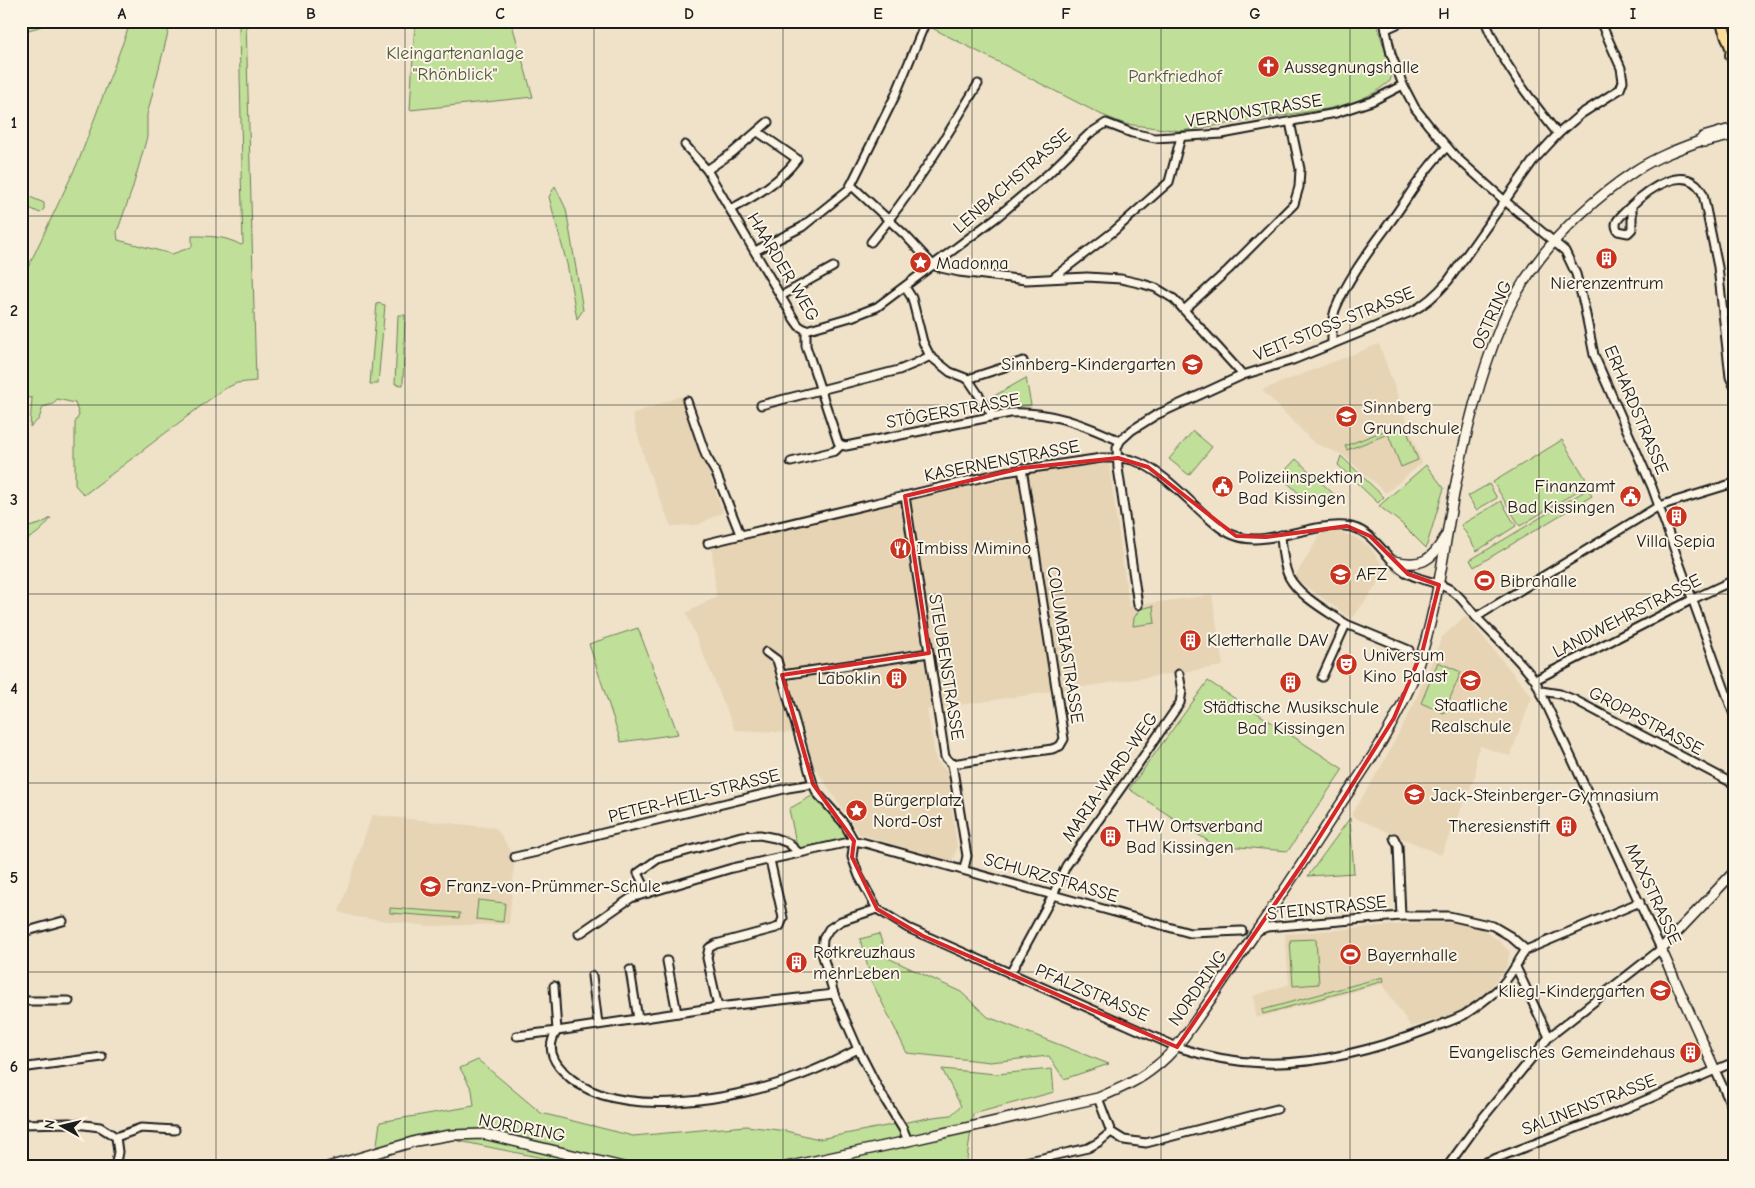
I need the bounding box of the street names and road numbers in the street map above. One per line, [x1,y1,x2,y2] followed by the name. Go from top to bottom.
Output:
[1184,90,1324,132] street label: VERNONSTRASSE
[949,124,1075,238] street label: LENBACHSTRASSE
[742,209,824,325] street label: HAARDER WEG
[1467,277,1517,353] street label: OSTRING
[1251,282,1417,366] street label: VEIT-STOSS-STRASSE
[1599,342,1673,478] street label: ERHARDSTRASSE
[884,389,1022,433] street label: STÖGERSTRASSE
[923,436,1082,486] street label: KASERNENSTRASSE
[1042,565,1088,725] street label: COLUMBIASTRASSE
[1549,569,1705,663] street label: LANDWEHRSTRASSE
[924,592,968,742] street label: STEUBENSTRASSE
[1585,682,1707,760] street label: GROPPSTRASSE
[1058,708,1163,846] street label: MARIA-WARD-WEG
[606,764,782,827] street label: PETER-HEIL-STRASSE
[1620,840,1686,948] street label: MAXSTRASSE
[981,849,1121,907] street label: SCHURZSTRASSE
[1266,891,1388,925] street label: STEINSTRASSE
[1164,946,1232,1030] street label: NORDRING
[1032,960,1152,1026] street label: PFALZSTRASSE
[1519,1070,1659,1140] street label: SALINENSTRASSE
[477,1109,567,1147] street label: NORDRING

